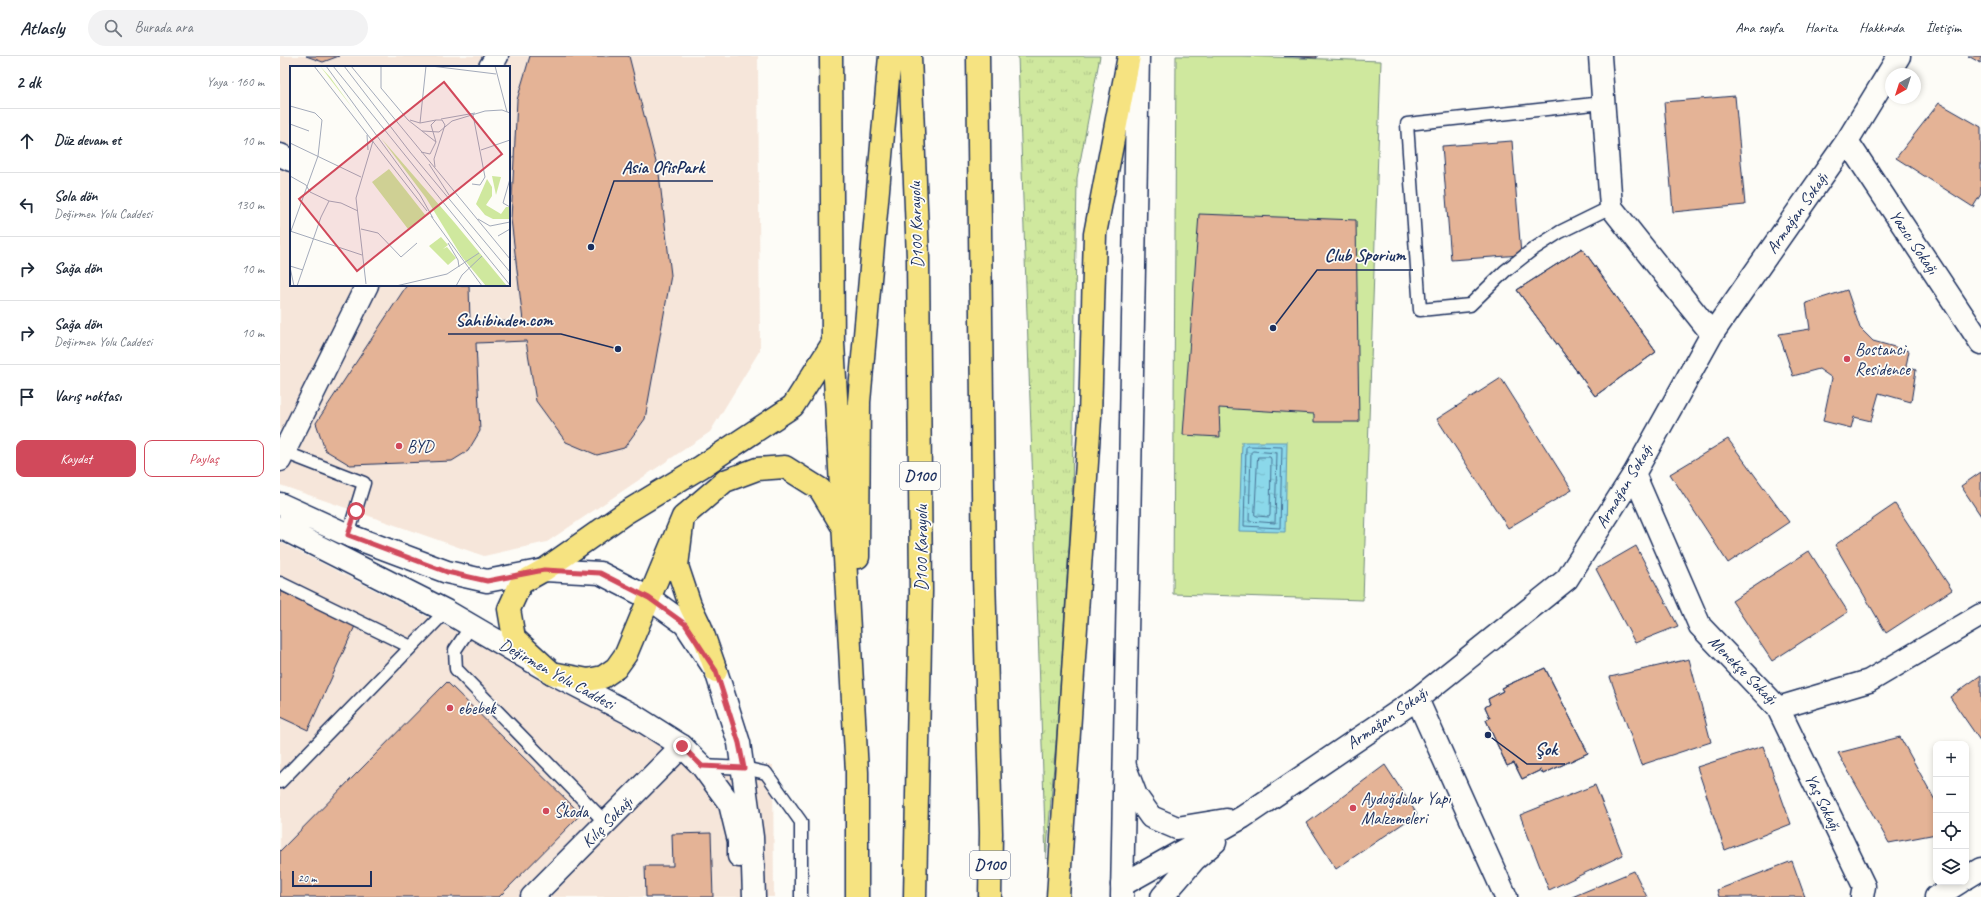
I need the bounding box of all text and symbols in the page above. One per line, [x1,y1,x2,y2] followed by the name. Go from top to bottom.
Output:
[88,10,368,46] search box
[20,16,64,40] text: Atlasly
[102,17,124,39] icon: search
[134,18,193,37] text: Burada ara
[1736,19,1783,36] text: Ana sayfa
[1805,19,1837,36] text: Harita
[1859,19,1904,36] text: Hakkında
[1926,19,1961,36] text: İletişim
[290,66,510,286] inset map
[1885,68,1921,104] north arrow
[16,72,41,93] text: 2 dk
[207,74,264,90] text: Yaya · 160 m
[16,130,38,152] icon: ahead
[54,131,121,150] text: Düz devam et
[242,133,264,149] text: 10 m
[614,151,713,181] callout: Asia OfisPark
[622,156,707,178] text: Asia OfisPark
[1761,168,1833,258] street label: Armağan Sokağı
[904,180,928,268] street label: D100 Karayolu
[54,187,97,206] text: Sola dön
[16,194,38,216] icon: left
[236,197,264,213] text: 130 m
[54,206,152,222] text: Değirmen Yolu Caddesi
[1885,206,1944,279] street label: Yazıcı Sokağı
[1317,240,1413,270] callout: Club Sporium
[1325,244,1406,266] text: Club Sporium
[16,258,38,280] icon: right
[54,259,102,278] text: Sağa dön
[242,261,264,277] text: 10 m
[448,304,561,334] callout: Sahibinden.com
[455,309,554,331] text: Sahibinden.com
[54,315,102,334] text: Sağa dön
[16,322,38,344] icon: right
[242,325,264,341] text: 10 m
[54,334,152,350] text: Değirmen Yolu Caddesi
[1855,339,1911,380] place label: Bostanci Residence
[1842,354,1852,364] marker: Bostanci Residence
[16,386,38,408] icon: arrive
[54,387,121,406] text: Varış noktası
[407,436,436,457] place label: BYD
[16,440,136,477] button: Kaydet
[144,440,264,477] button: Paylaş
[1591,440,1658,532] street label: Armağan Sokağı
[394,441,404,451] marker: BYD
[900,462,940,490] road number: D100
[347,502,365,520] route start
[911,503,932,591] street label: D100 Karayolu
[1704,631,1783,710] street label: Menekşe Sokağı
[496,634,620,715] street label: Değirmen Yolu Caddesi
[1342,682,1432,754] street label: Armağan Sokağı
[458,698,497,719] place label: ebebek
[445,703,455,713] marker: ebebek
[1527,734,1565,764] callout: Şok
[673,737,691,755] route end
[1535,738,1559,760] text: Şok
[1933,741,1969,885] map controls
[1933,741,1969,777] button: +
[1800,770,1846,835] street label: Yaş Sokağı
[1933,777,1969,813] button: −
[1361,788,1451,829] place label: Aydoğdular Yapı Malzemeleri
[577,791,638,852] street label: Kılıç Sokağı
[554,801,589,822] place label: Škoda
[1348,803,1358,813] marker: Aydoğdular Yapı Malzemeleri
[541,806,551,816] marker: Škoda
[1933,813,1969,849] button: locate
[1933,849,1969,885] button: layers
[970,851,1010,879] road number: D100
[292,869,372,888] scale bar
[298,871,317,885] text: 20 m

